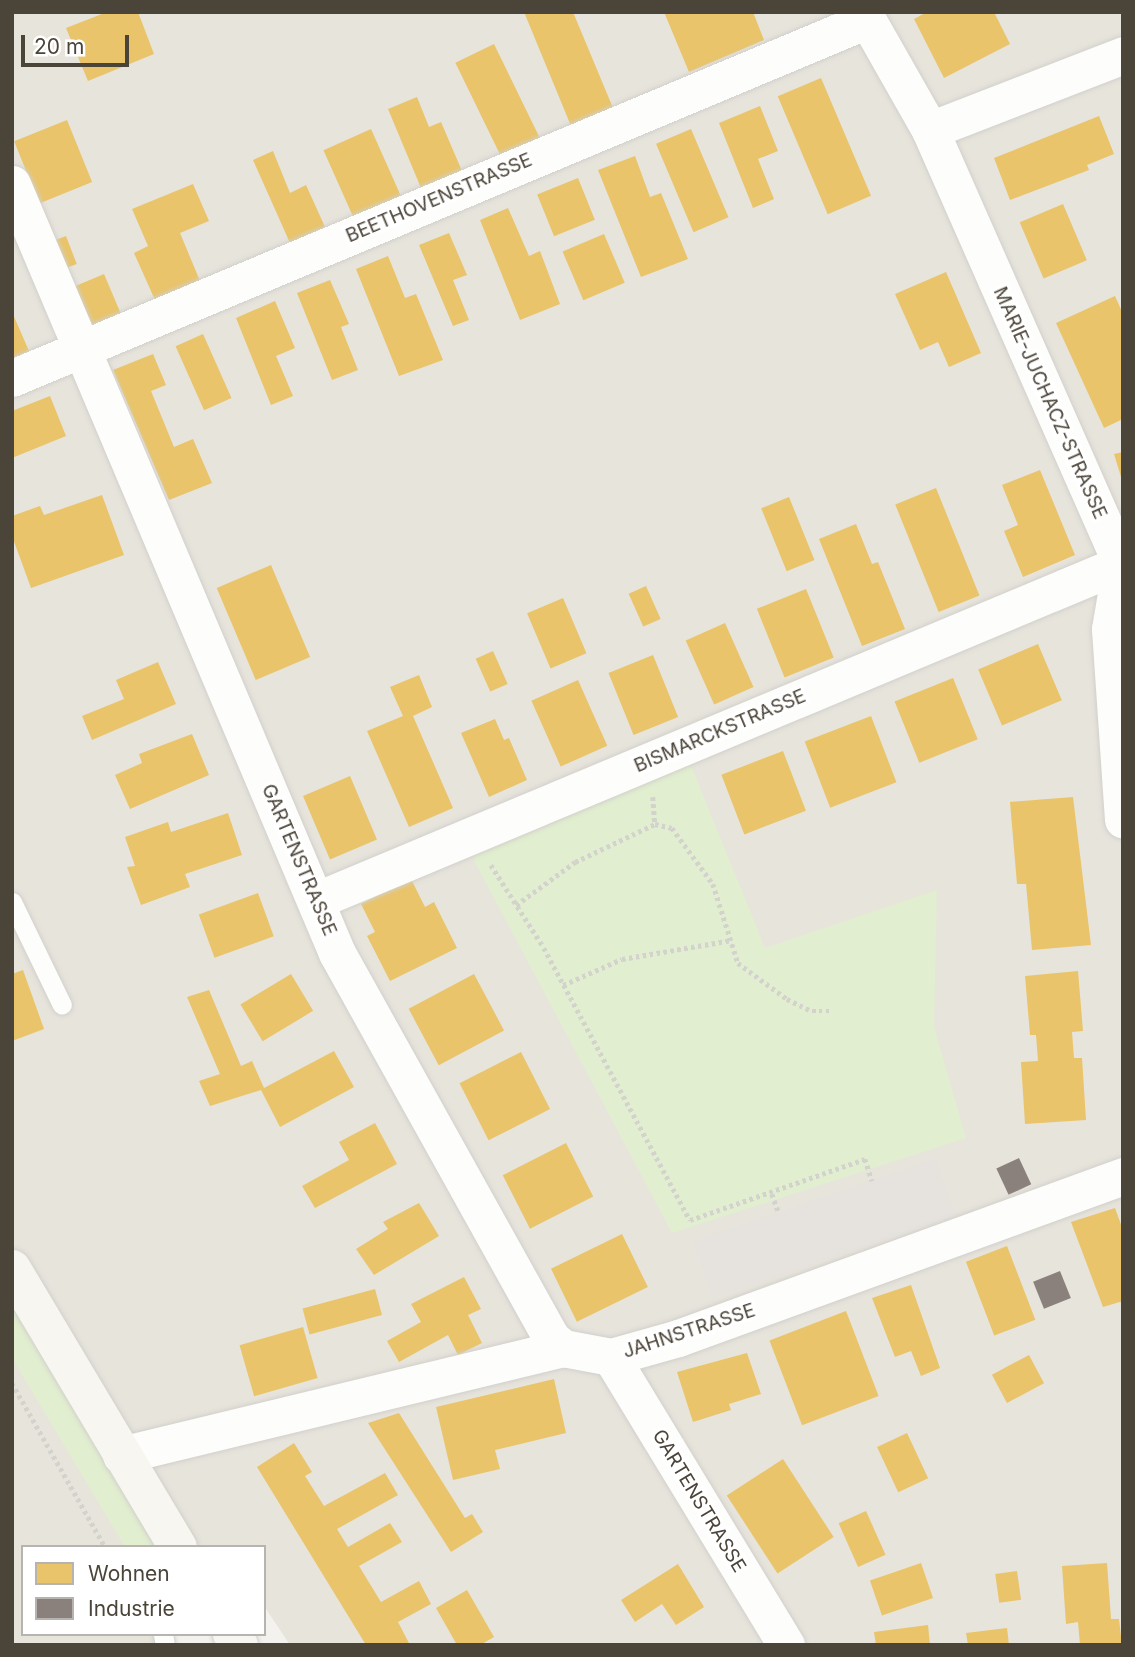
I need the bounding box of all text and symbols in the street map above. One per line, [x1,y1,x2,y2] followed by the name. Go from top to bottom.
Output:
[24,21,133,65] scale bar
[34,34,84,59] text: 20 m
[343,148,535,248] street label: BEETHOVENSTRASSE
[988,283,1112,523] street label: MARIE-JUCHACZ-STRASSE
[631,685,809,777] street label: BISMARCKSTRASSE
[257,781,341,939] street label: GARTENSTRASSE
[620,1299,758,1363] street label: JAHNSTRASSE
[647,1425,751,1577] street label: GARTENSTRASSE
[21,1545,266,1636] legend
[88,1561,170,1586] text: Wohnen
[88,1596,175,1621] text: Industrie

